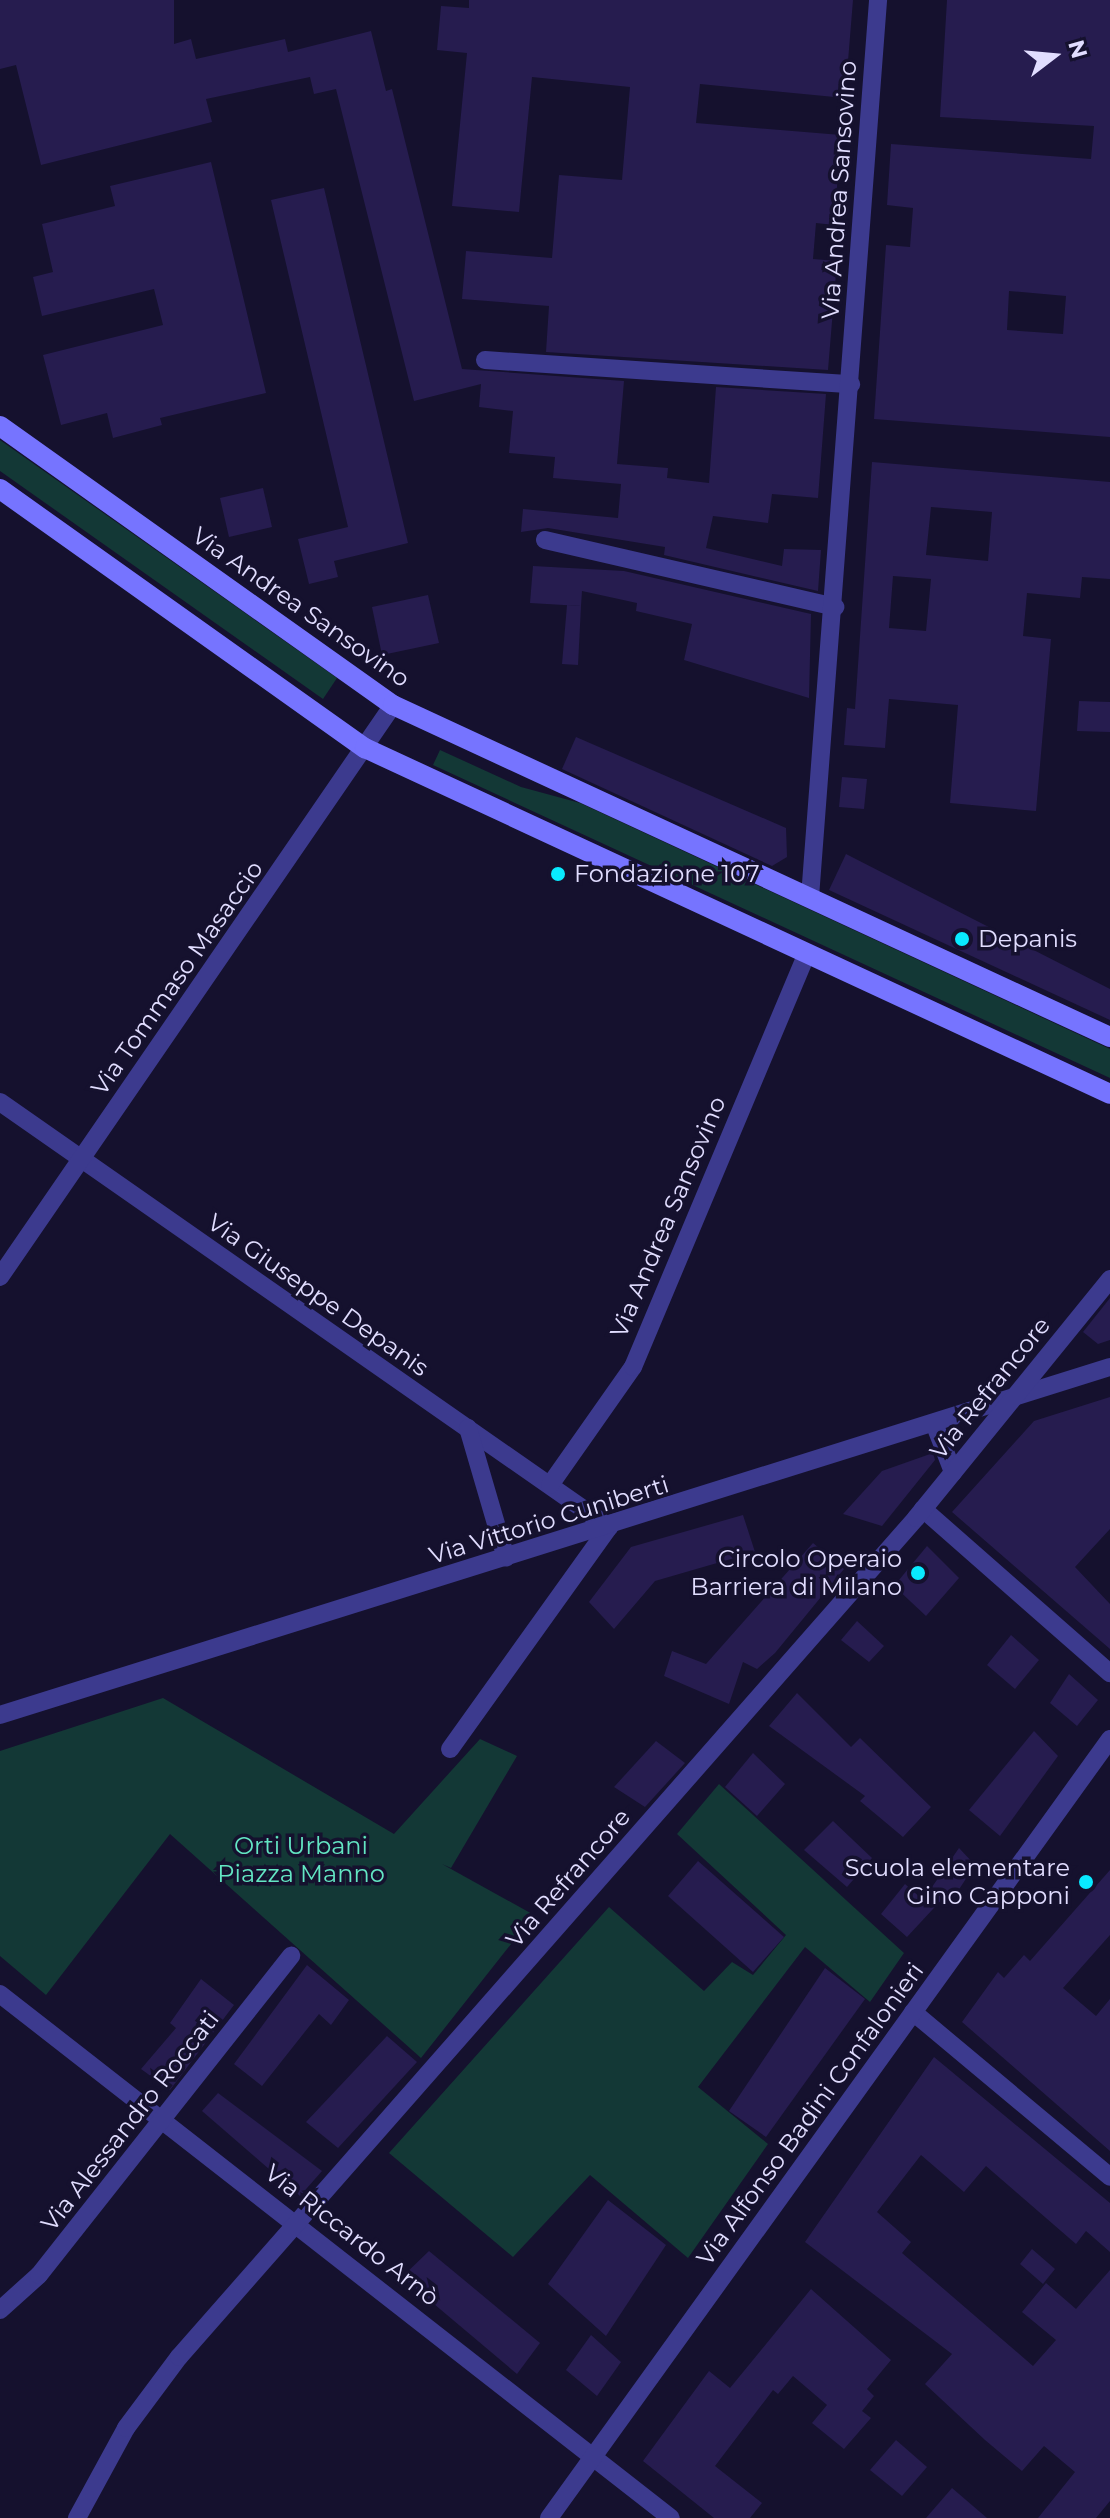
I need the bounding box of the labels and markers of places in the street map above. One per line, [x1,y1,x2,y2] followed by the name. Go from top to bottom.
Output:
[574,860,760,888] place label: Fondazione 107
[549,865,567,883] marker: Fondazione 107
[978,925,1077,953] place label: Depanis
[953,930,971,948] marker: Depanis
[691,1545,902,1601] place label: Circolo Operaio Barriera di Milano
[909,1564,927,1582] marker: Circolo Operaio Barriera di Milano
[845,1854,1070,1910] place label: Scuola elementare Gino Capponi
[1077,1873,1095,1891] marker: Scuola elementare Gino Capponi

